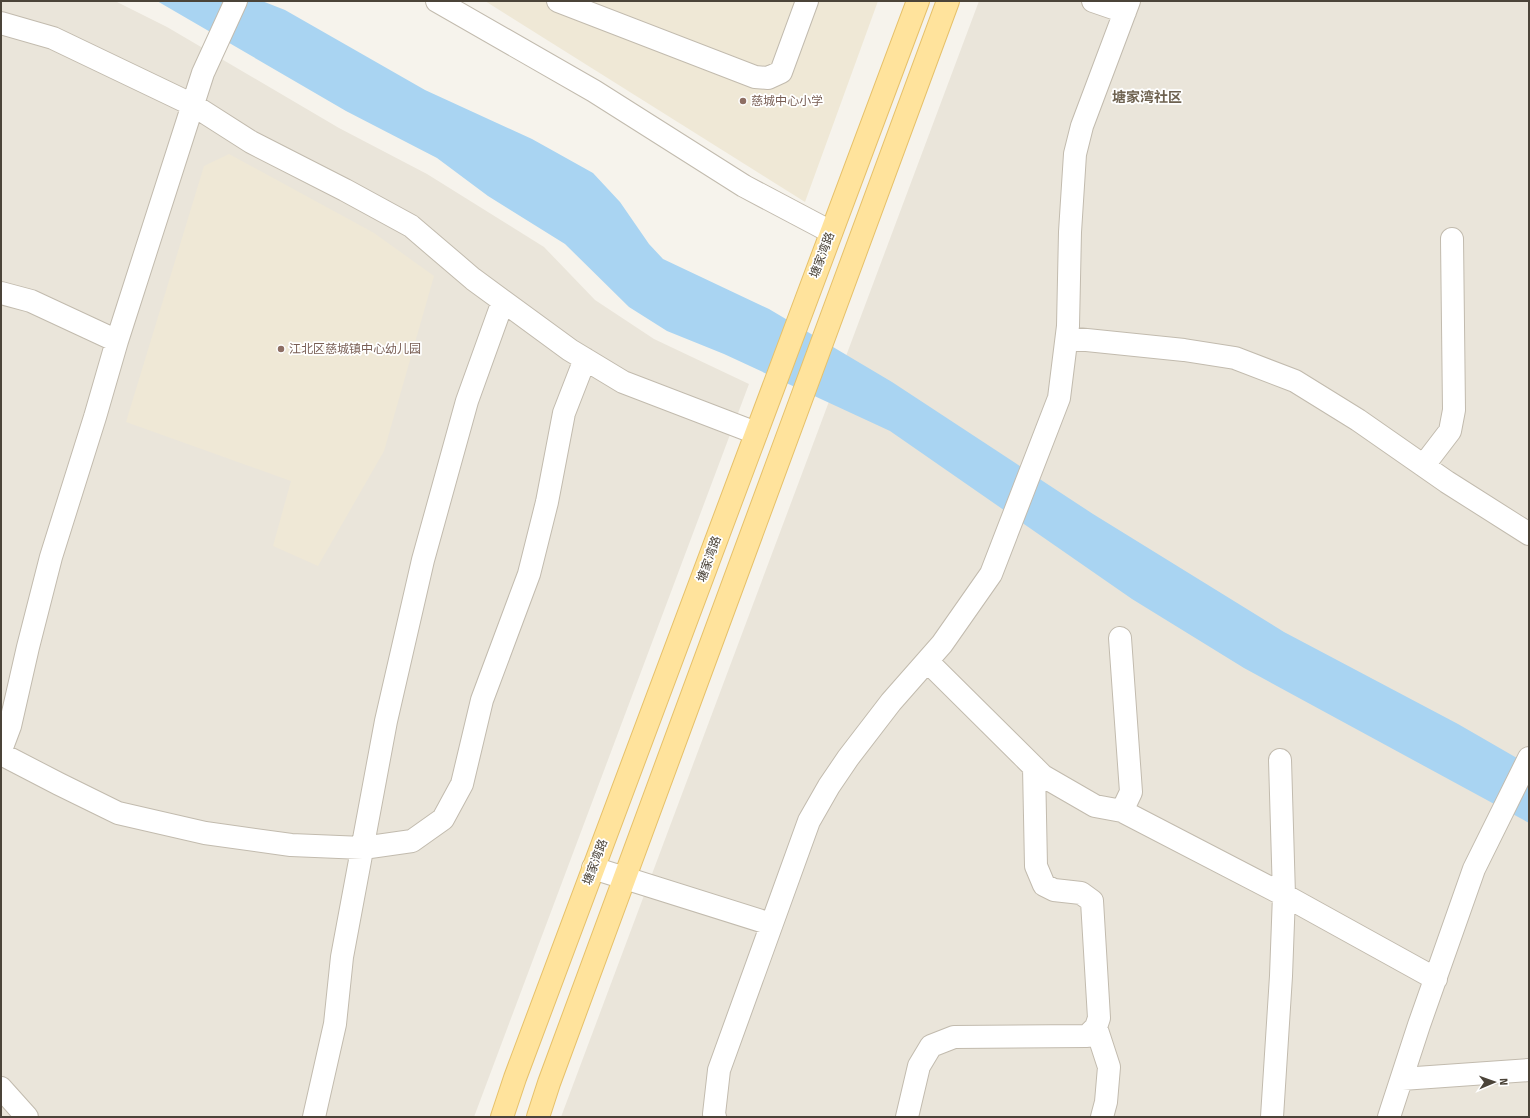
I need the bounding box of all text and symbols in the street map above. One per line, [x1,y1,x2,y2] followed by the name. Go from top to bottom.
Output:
[1112,89,1182,106] district label: 塘家湾社区
[751,94,823,108] place label: 慈城中心小学
[738,96,748,106] marker: 慈城中心小学
[807,230,837,280] street label: 塘家湾路
[289,342,421,356] place label: 江北区慈城镇中心幼儿园
[276,344,286,354] marker: 江北区慈城镇中心幼儿园
[694,534,724,584] street label: 塘家湾路
[580,837,610,887] street label: 塘家湾路
[1474,1062,1514,1102] north arrow
[1497,1078,1510,1086] text: N

